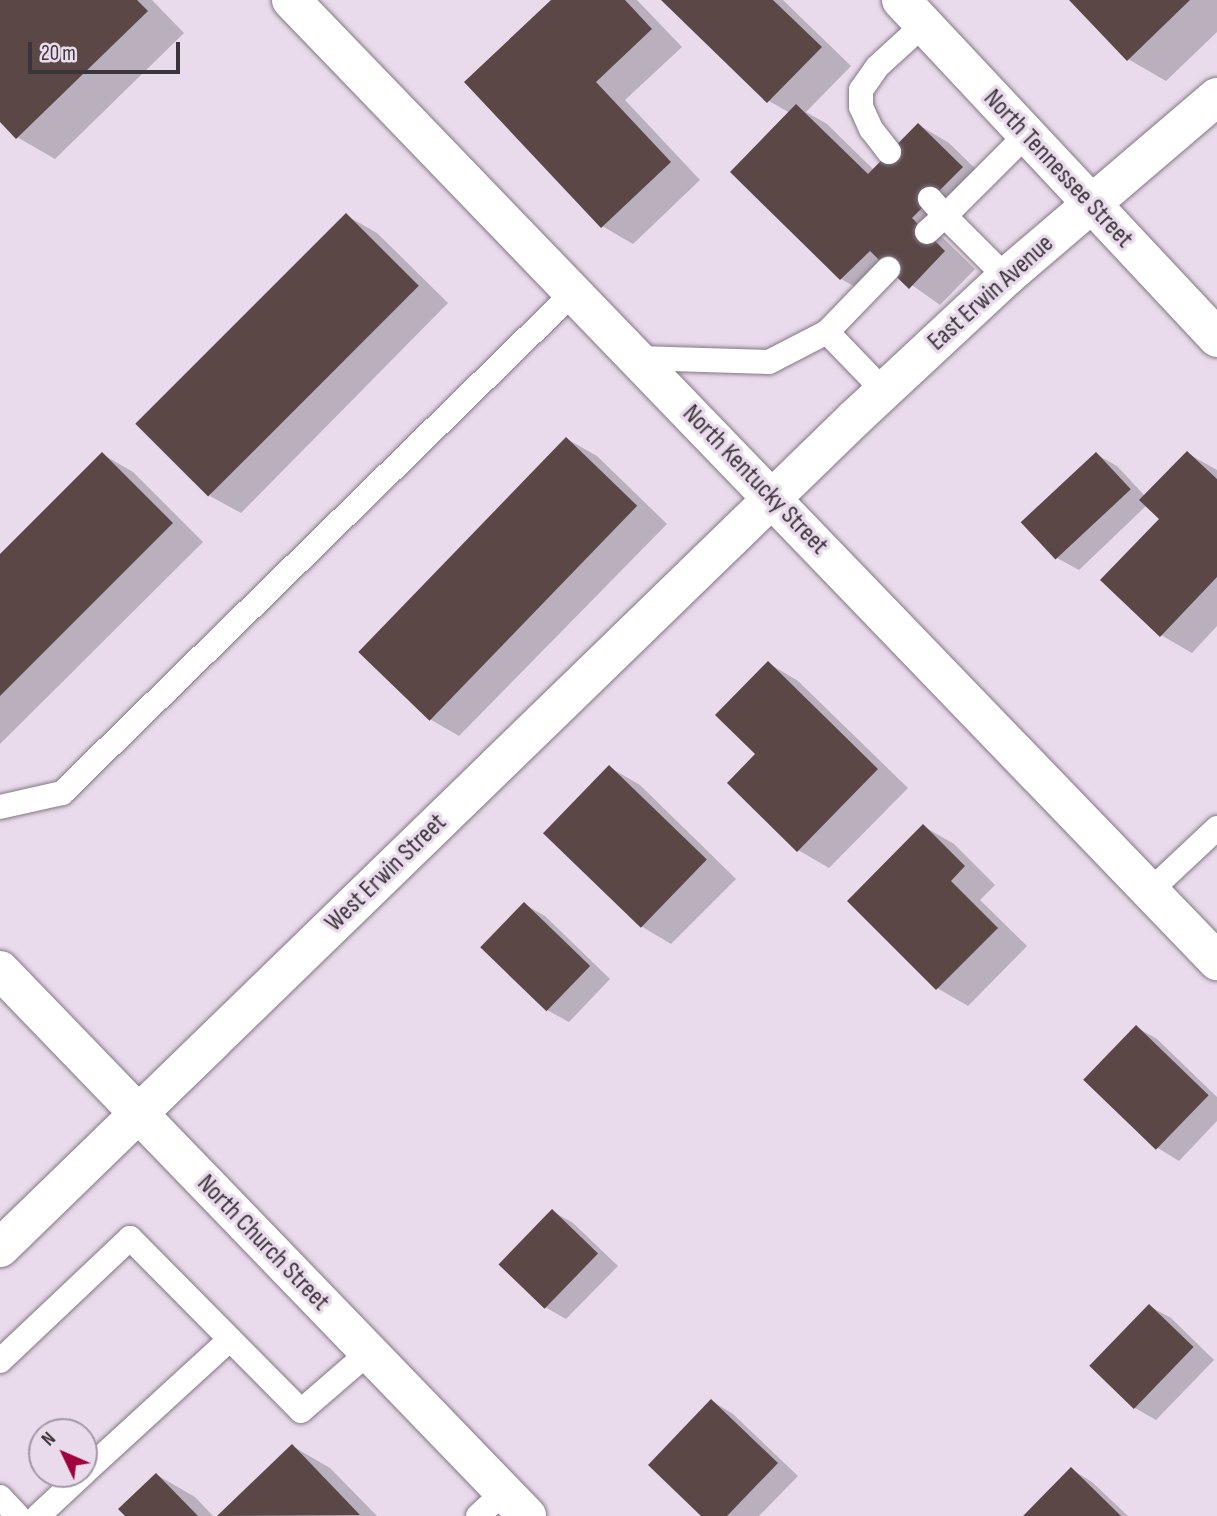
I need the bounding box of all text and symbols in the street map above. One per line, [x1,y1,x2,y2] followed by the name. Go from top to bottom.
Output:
[32,28,184,72] scale bar
[41,41,76,66] text: 20 m
[977,83,1139,255] street label: North Tennessee Street
[922,228,1060,358] street label: East Erwin Avenue
[676,399,834,561] street label: North Kentucky Street
[319,807,453,939] street label: West Erwin Street
[190,1168,336,1318] street label: North Church Street
[28,1418,98,1488] north arrow
[37,1428,61,1451] text: N

